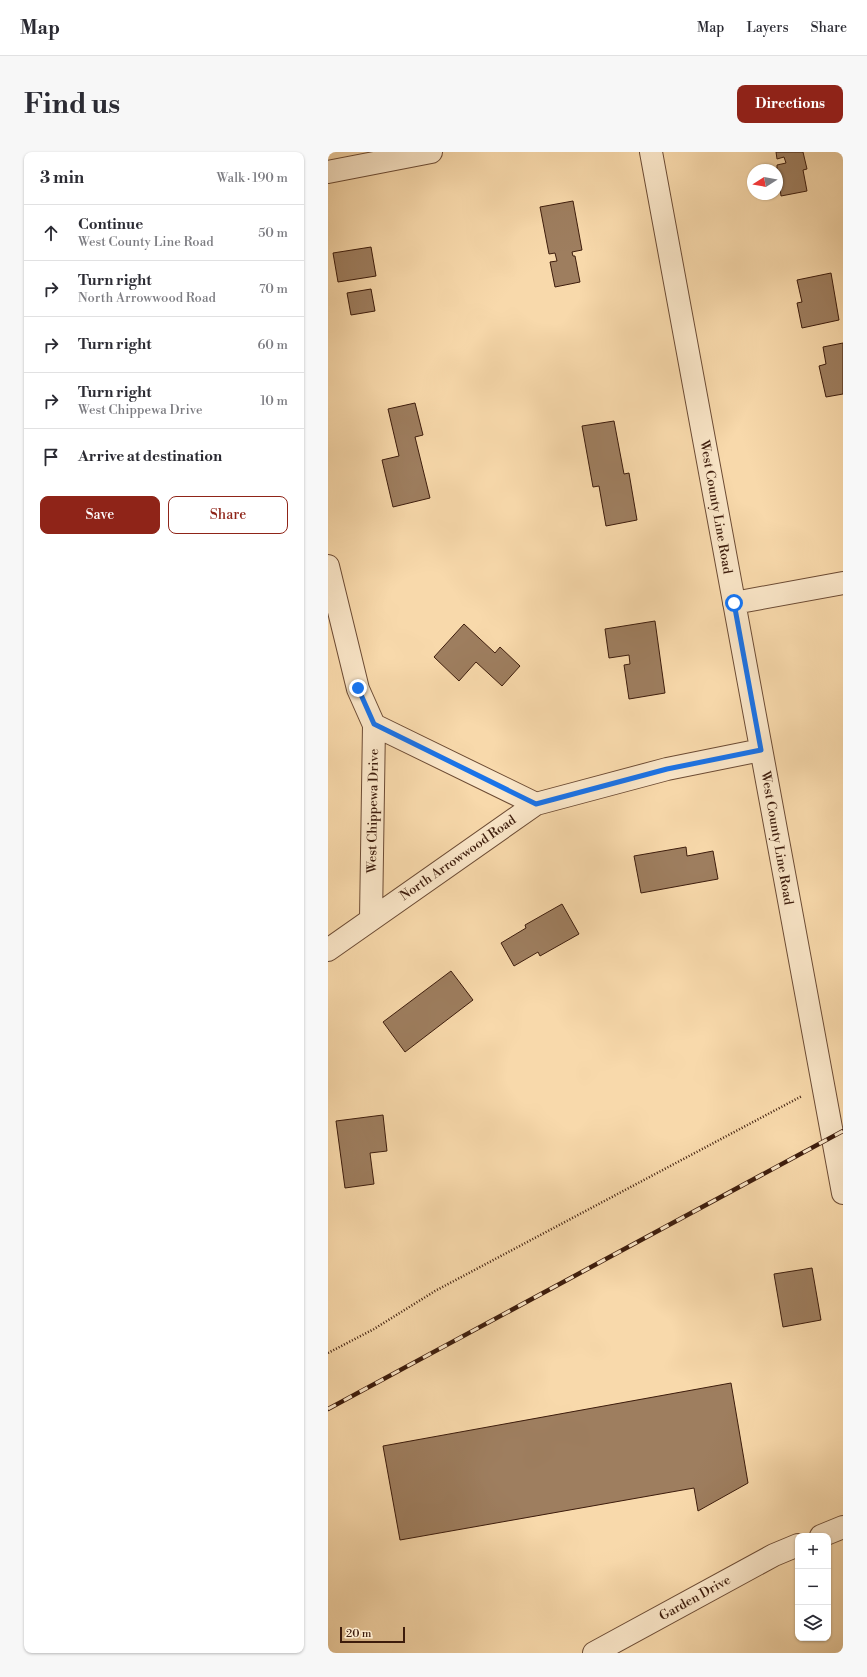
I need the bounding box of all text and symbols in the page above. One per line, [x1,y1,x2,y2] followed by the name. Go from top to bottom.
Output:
[20,16,60,40] text: Map
[697,19,724,37] text: Map
[746,19,789,37] text: Layers
[811,19,847,37] text: Share
[737,85,843,123] button: Directions
[24,87,120,122] text: Find us
[747,164,783,200] north arrow
[40,167,84,189] text: 3 min
[217,170,288,186] text: Walk · 190 m
[78,215,143,234] text: Continue
[40,222,62,244] icon: ahead
[258,225,288,241] text: 50 m
[78,234,214,250] text: West County Line Road
[78,271,152,290] text: Turn right
[40,278,62,300] icon: right
[259,281,288,297] text: 70 m
[78,290,216,306] text: North Arrowwood Road
[40,334,62,356] icon: right
[78,335,152,354] text: Turn right
[257,337,288,353] text: 60 m
[78,383,152,402] text: Turn right
[40,390,62,412] icon: right
[260,393,288,409] text: 10 m
[78,402,203,418] text: West Chippewa Drive
[696,438,736,576] street label: West County Line Road
[40,446,62,468] icon: arrive
[78,447,222,466] text: Arrive at destination
[40,496,160,534] button: Save
[168,496,288,534] button: Share
[725,594,743,612] route start
[349,679,367,697] route end
[364,748,382,874] street label: West Chippewa Drive
[757,769,797,907] street label: West County Line Road
[397,812,520,904] street label: North Arrowwood Road
[795,1533,831,1641] map controls
[795,1533,831,1569] button: +
[795,1569,831,1605] button: −
[657,1572,734,1624] street label: Garden Drive
[795,1605,831,1641] button: layers
[340,1625,405,1644] scale bar
[346,1627,371,1641] text: 20 m

